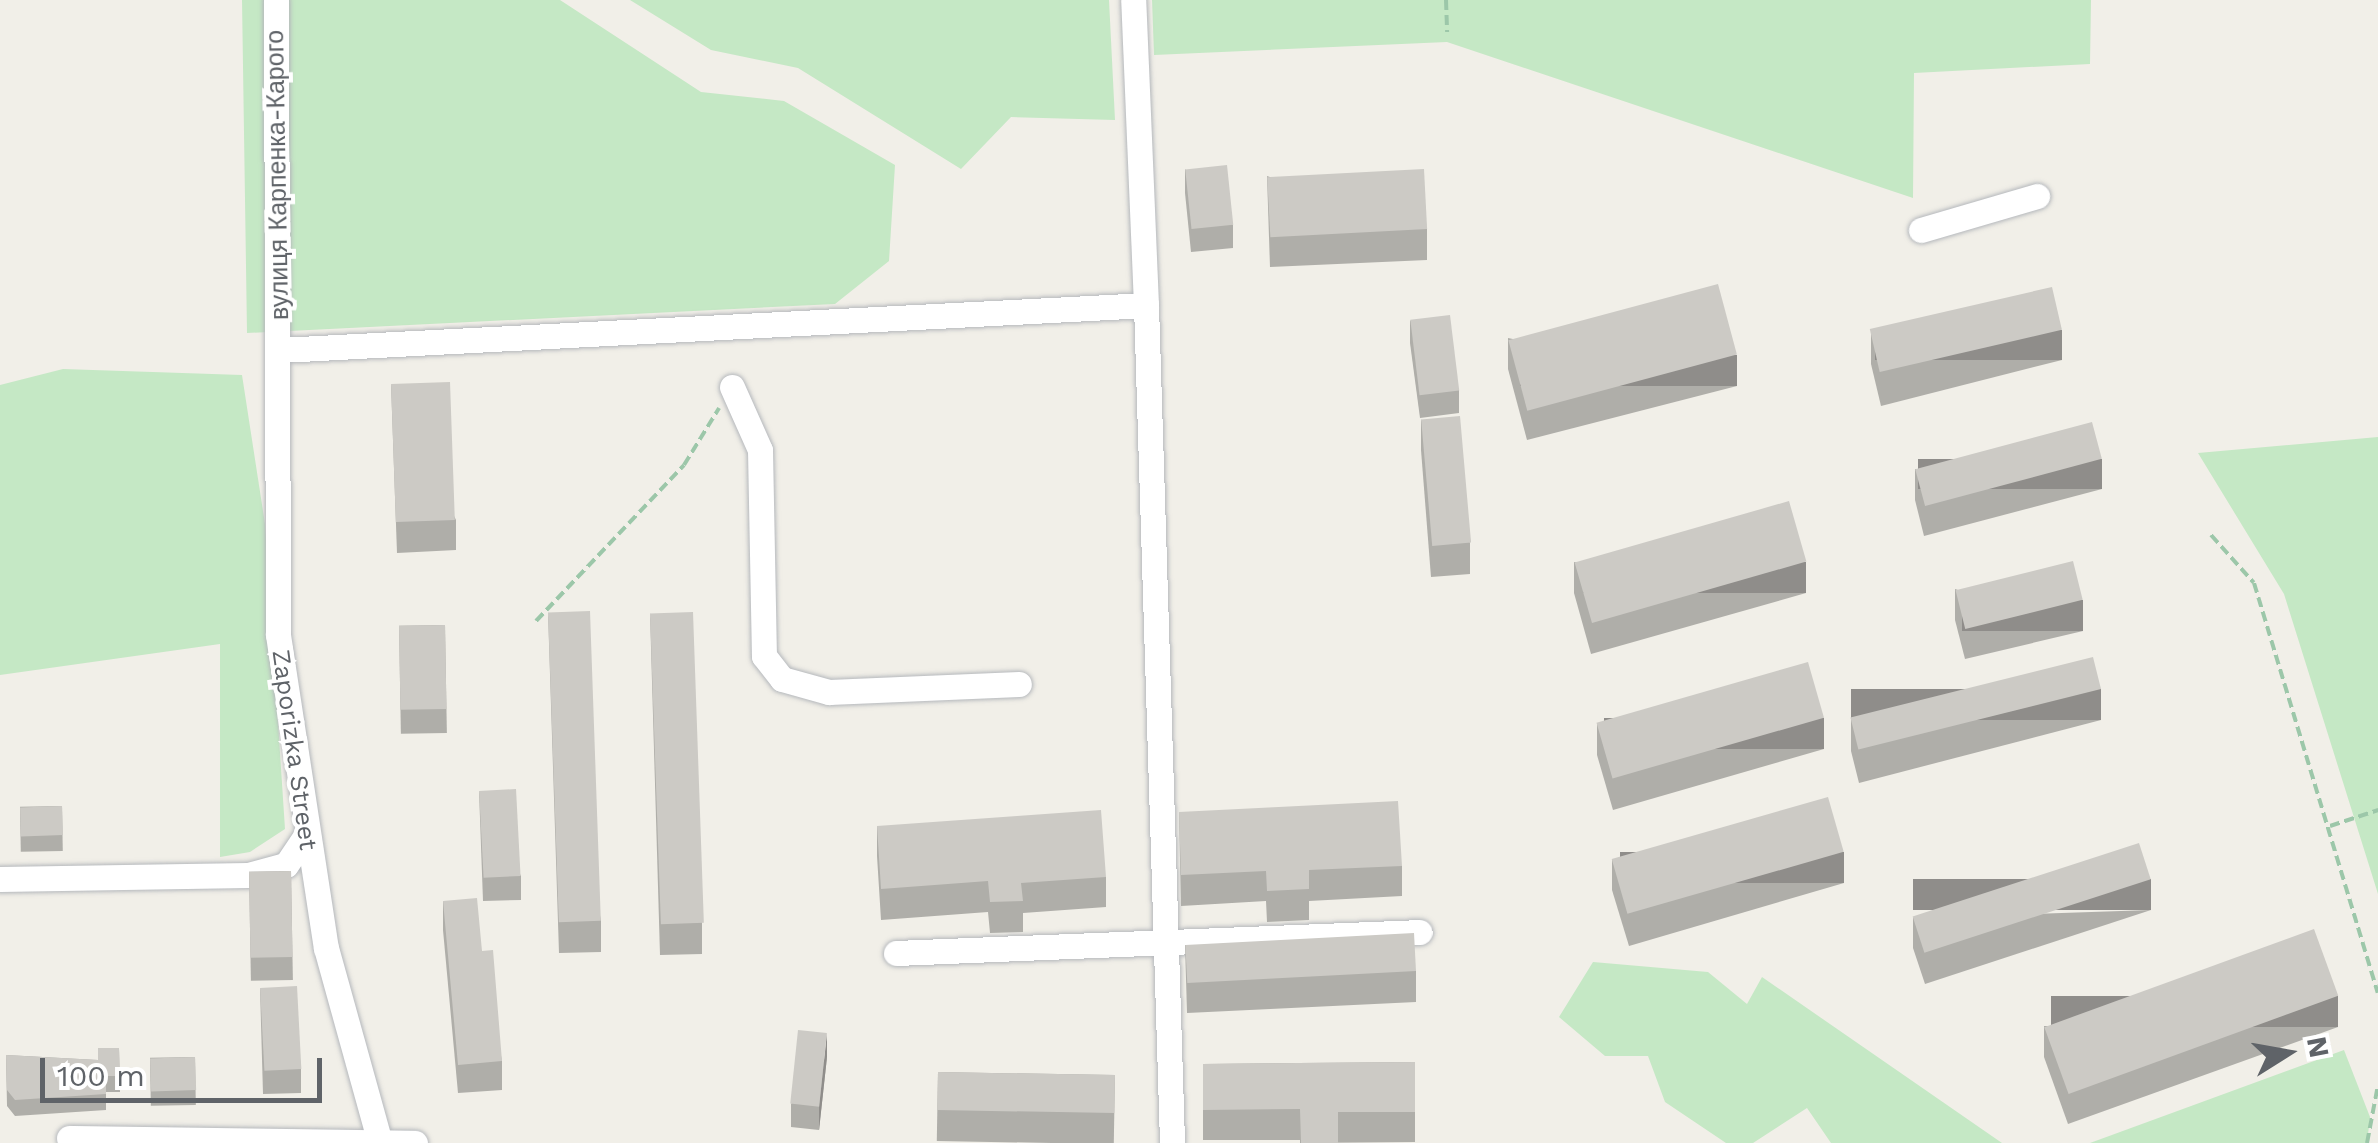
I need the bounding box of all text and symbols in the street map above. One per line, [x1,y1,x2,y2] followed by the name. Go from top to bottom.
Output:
[260,30,296,320] street label: вулиця Карпенка-Карого
[265,648,323,852] street label: Zaporizka Street
[2238,1003,2338,1103] north arrow
[2300,1034,2336,1061] text: N
[45,1038,328,1100] scale bar
[57,1058,145,1093] text: 100 m

